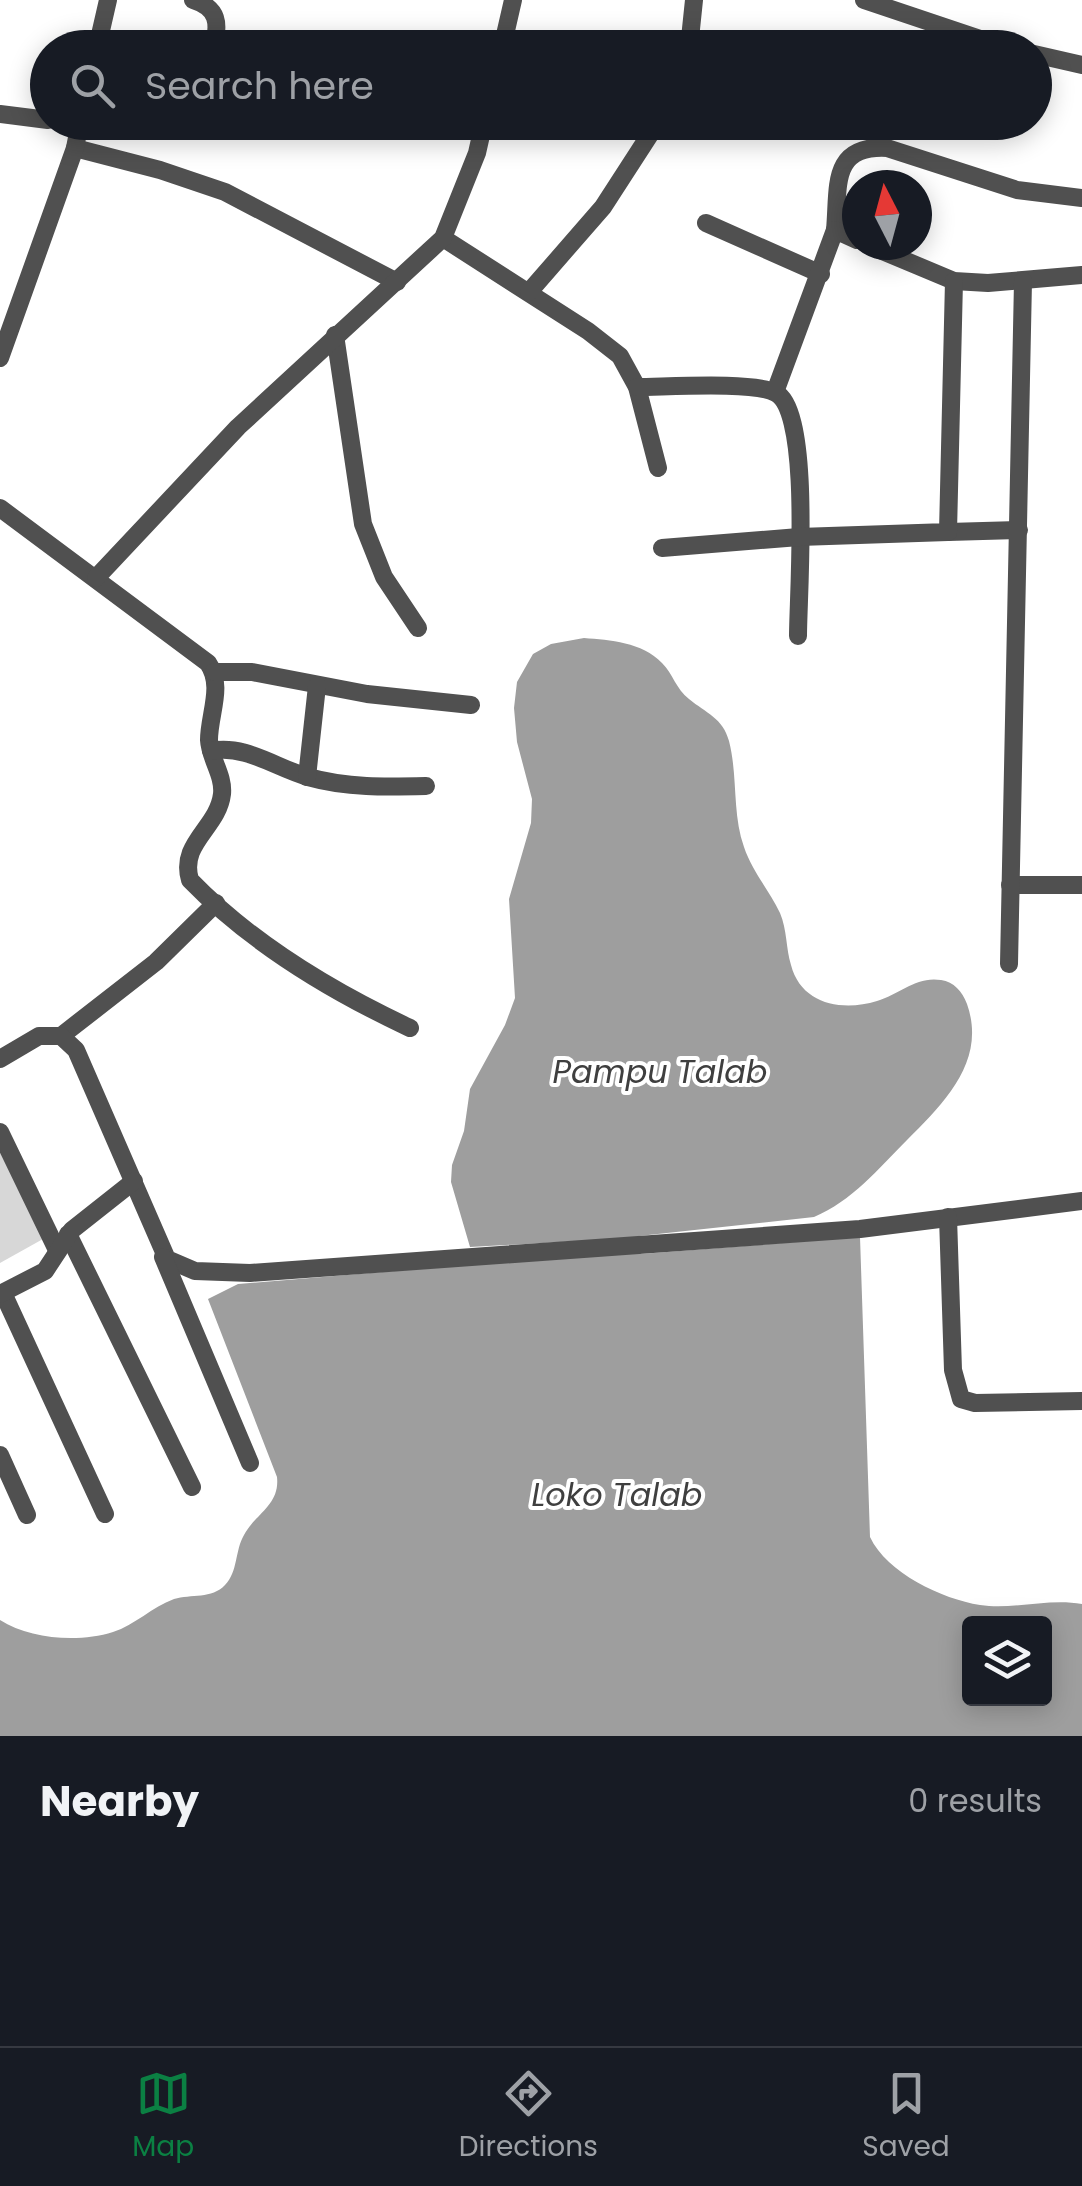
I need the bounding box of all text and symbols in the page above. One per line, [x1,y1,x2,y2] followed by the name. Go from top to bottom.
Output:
[30,30,1052,140] search box
[65,58,120,113] icon: search
[145,59,374,112] text: Search here
[842,170,932,260] north arrow
[553,1049,767,1094] water label: Pampu Talab
[532,1472,702,1517] water label: Loko Talab
[962,1616,1052,1706] map controls
[962,1616,1052,1706] button: layers
[40,1772,199,1831] text: Nearby
[908,1778,1042,1823] text: 0 results
[132,2066,194,2168] tab: Map
[459,2066,598,2168] tab: Directions
[862,2066,950,2168] tab: Saved

